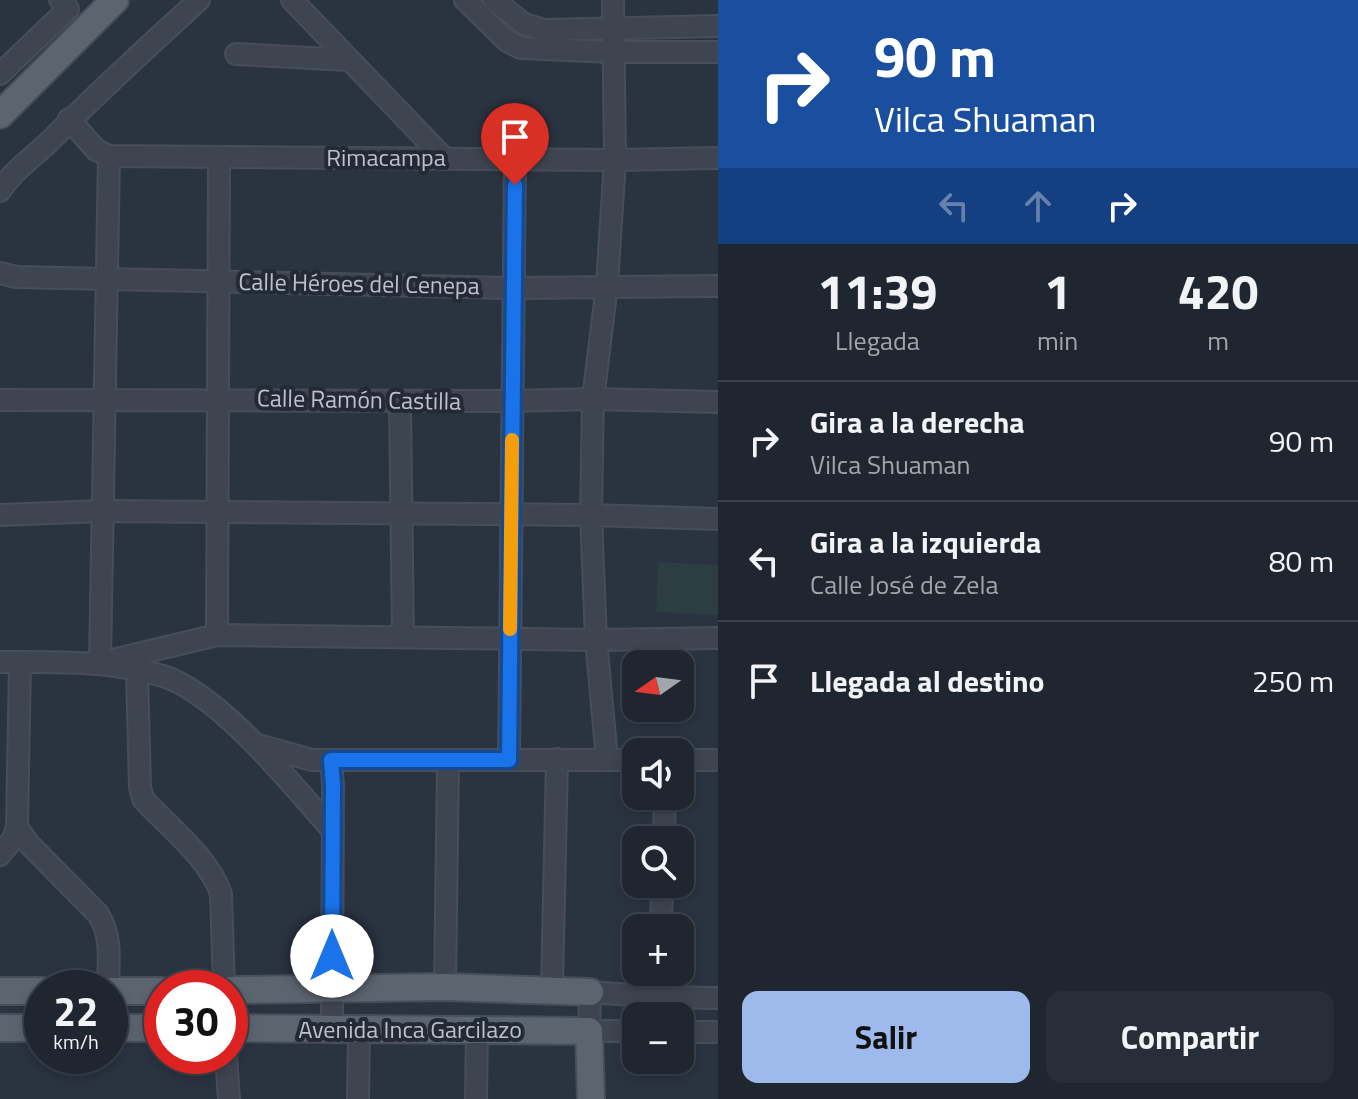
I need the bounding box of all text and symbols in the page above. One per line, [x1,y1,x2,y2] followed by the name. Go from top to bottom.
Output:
[874,14,996,99] text: 90 m
[742,32,846,136] icon: right
[874,91,1096,146] text: Vilca Shuaman
[481,103,549,185] pin
[493,115,537,159] icon: arrive
[326,139,446,175] street label: Rimacampa
[932,184,976,228] icon: left
[1016,184,1060,228] icon: ahead
[1100,184,1144,228] icon: right
[818,255,937,328] text: 11:39
[1044,255,1071,328] text: 1
[1178,255,1258,328] text: 420
[238,263,480,303] street label: Calle Héroes del Cenepa
[835,321,920,360] text: Llegada
[1037,321,1078,360] text: min
[1207,321,1229,360] text: m
[257,379,461,419] street label: Calle Ramón Castilla
[810,399,1025,445] text: Gira a la derecha
[1269,418,1334,464] text: 90 m
[742,419,786,463] icon: right
[810,445,971,484] text: Vilca Shuaman
[810,519,1041,565] text: Gira a la izquierda
[1269,538,1334,584] text: 80 m
[742,539,786,583] icon: left
[810,565,999,604] text: Calle José de Zela
[622,650,694,722] north arrow
[622,650,694,1074] map controls
[810,658,1044,704] text: Llegada al destino
[1252,658,1334,704] text: 250 m
[742,659,786,703] icon: arrive
[622,738,694,810] button: sound
[622,826,694,898] button: search
[290,914,374,998] position arrow
[622,914,694,986] button: +
[144,970,248,1074] speed limit sign: 30
[54,981,98,1042] text: 22
[742,991,1030,1083] button: Salir
[1046,991,1334,1083] button: Compartir
[622,1002,694,1074] button: −
[298,1011,522,1047] street label: Avenida Inca Garcilazo
[53,1026,99,1057] text: km/h

